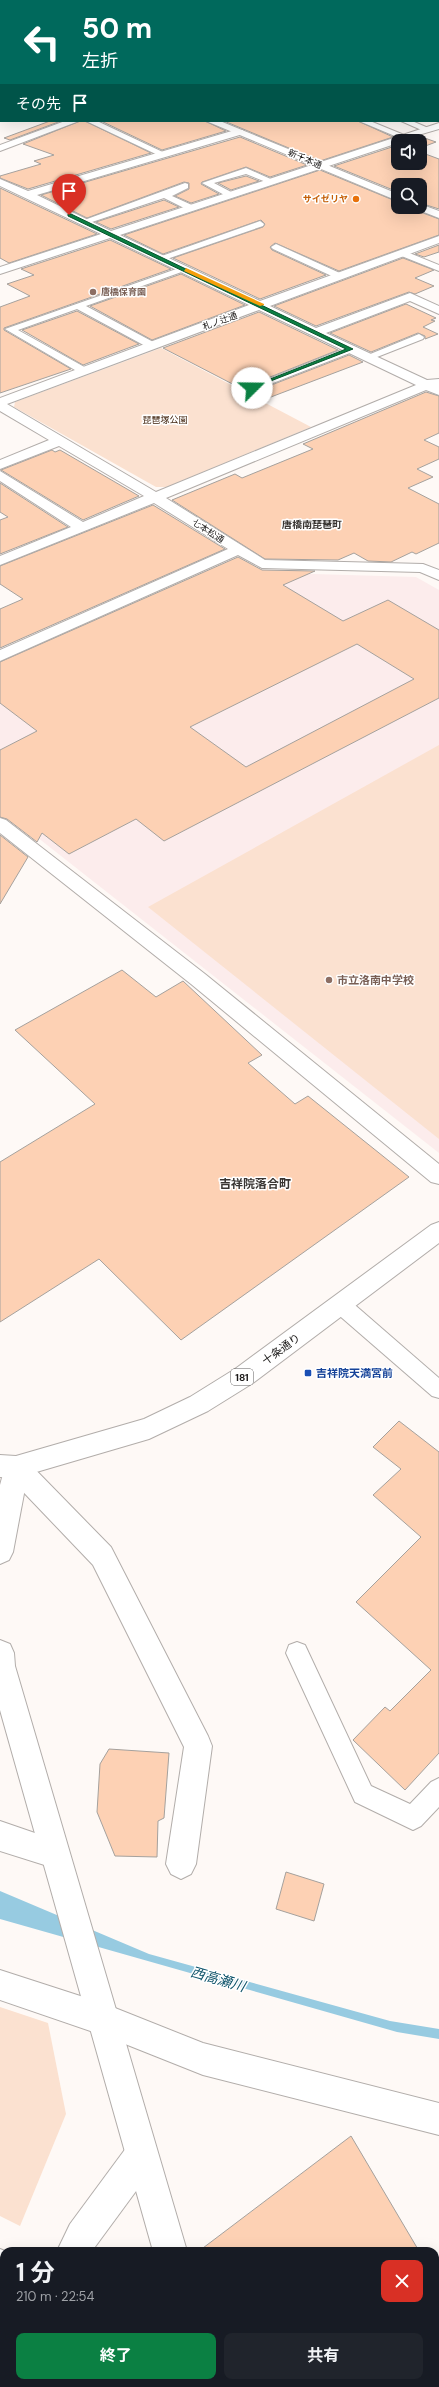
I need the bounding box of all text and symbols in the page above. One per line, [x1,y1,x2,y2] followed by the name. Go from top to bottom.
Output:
[82,10,152,47] text: 50 m
[16,16,68,68] icon: left
[82,49,118,73] text: 左折
[69,92,91,114] icon: arrive
[16,94,61,114] text: その先
[391,134,427,214] map controls
[391,134,427,170] button: sound
[286,146,324,172] street label: 新千本通
[52,174,86,215] pin
[391,178,427,214] button: search
[58,180,80,202] icon: arrive
[303,193,348,205] place label: サイゼリヤ
[351,194,361,204] marker: サイゼリヤ
[101,286,146,298] place label: 唐橋保育園
[88,287,98,297] marker: 唐橋保育園
[201,309,239,333] street label: 札ノ辻通
[231,367,273,409] position arrow
[142,414,188,426] park label: 琵琶塚公園
[190,516,226,546] street label: 七本松通
[282,518,342,531] district label: 唐橋南琵琶町
[337,973,414,987] place label: 市立洛南中学校
[324,975,334,985] marker: 市立洛南中学校
[219,1176,291,1192] district label: 吉祥院落合町
[259,1330,303,1368] street label: 十条通り
[316,1366,393,1380] place label: 吉祥院天満宮前
[303,1368,313,1378] marker: 吉祥院天満宮前
[231,1369,253,1385] road number: 181
[189,1963,249,1996] water label: 西高瀬川
[16,2257,54,2288] text: 1 分
[381,2260,423,2302] button: close
[16,2288,94,2305] text: 210 m · 22:54
[16,2333,216,2379] button: 終了
[224,2333,423,2379] button: 共有

